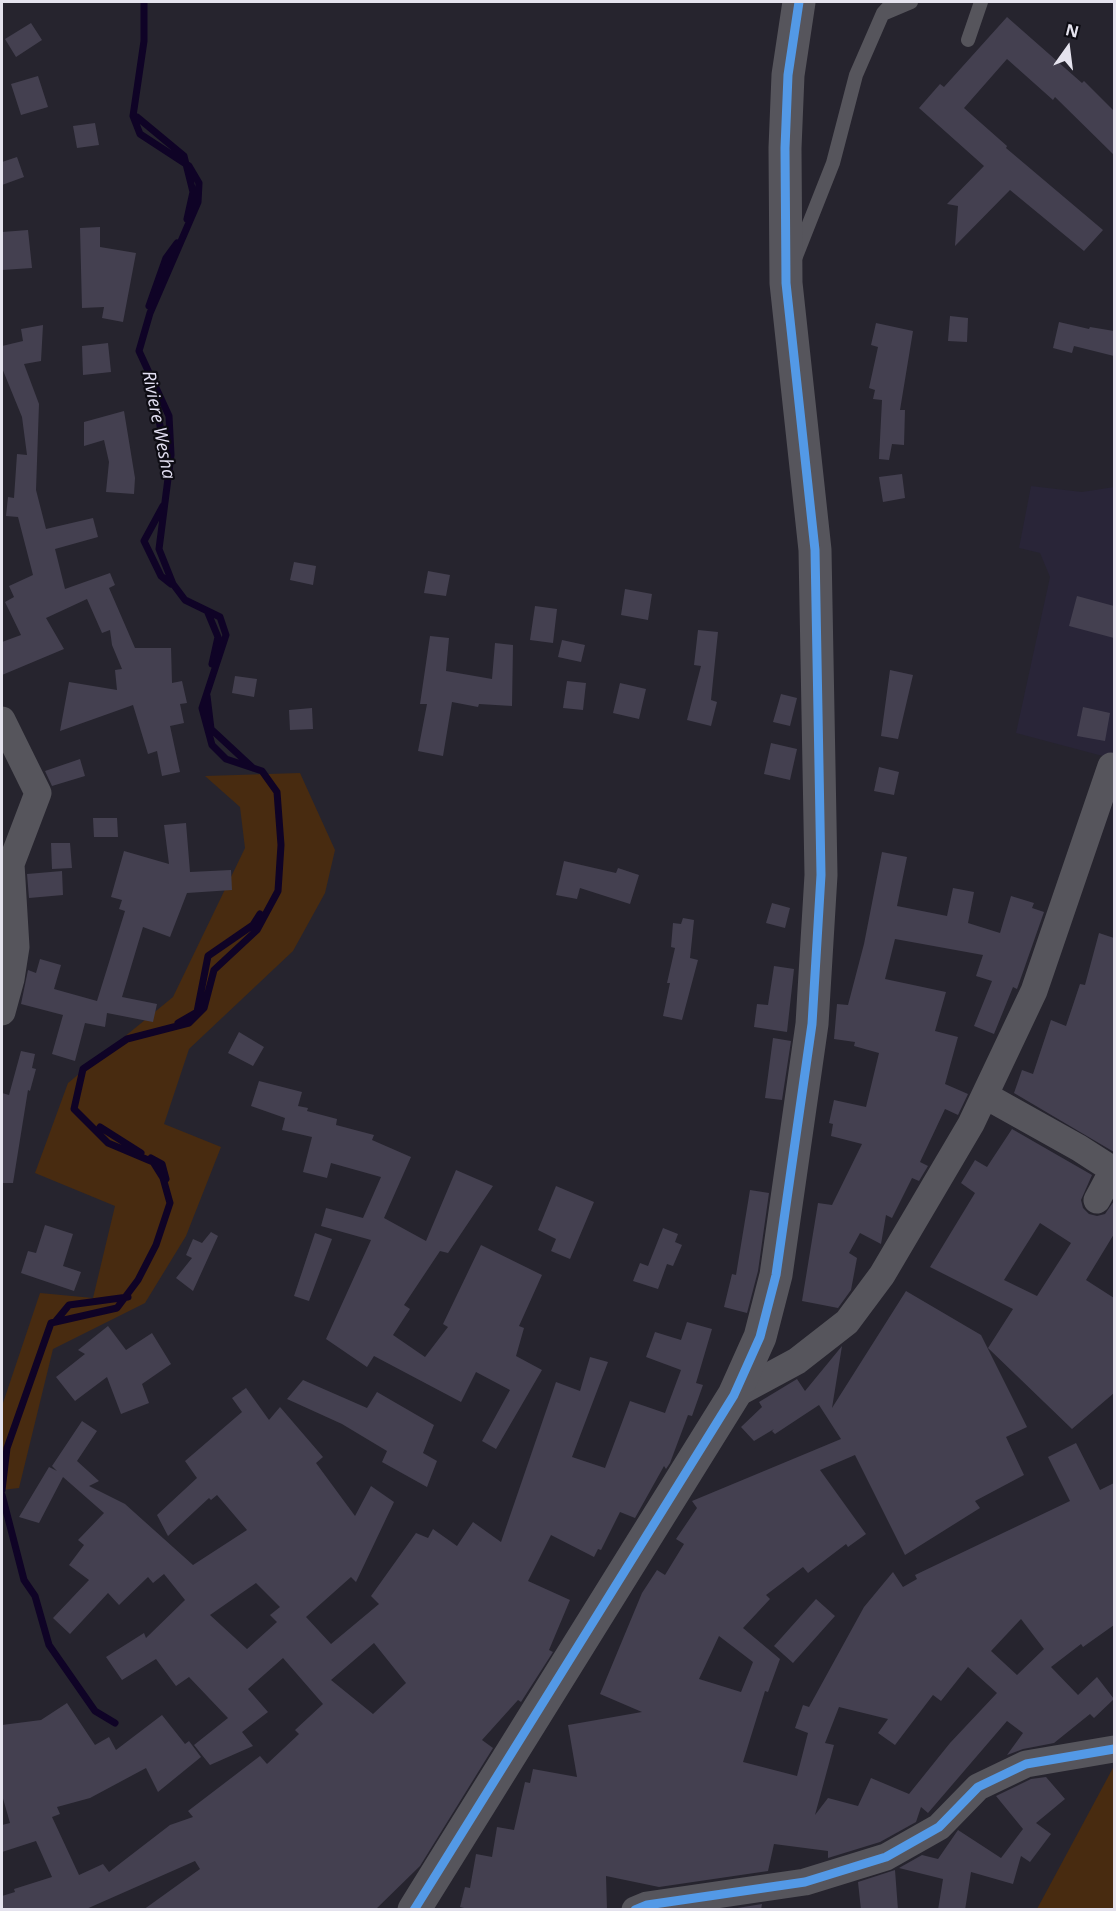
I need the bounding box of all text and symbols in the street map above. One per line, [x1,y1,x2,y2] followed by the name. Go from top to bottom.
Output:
[1038,18,1098,78] north arrow
[1063,18,1081,43] text: N
[137,369,179,481] water label: Riviere Wesha

